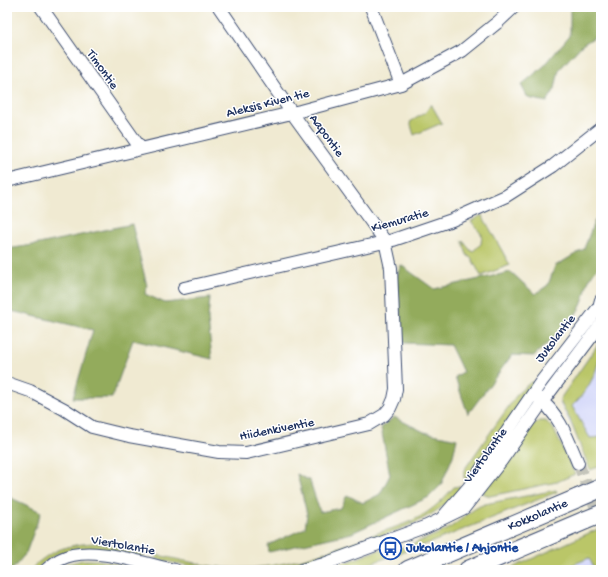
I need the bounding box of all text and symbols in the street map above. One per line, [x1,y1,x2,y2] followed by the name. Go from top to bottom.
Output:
[82,47,121,93] street label: Timontie
[225,86,311,122] street label: Aleksis Kiven tie
[306,112,347,160] street label: Aapontie
[370,206,431,236] street label: Kiemuratie
[533,312,580,366] street label: Jukolantie
[238,415,316,445] street label: Hiidenkiventie
[460,425,511,487] street label: Viertolantie
[506,496,570,534] street label: Kokkolantie
[89,533,156,559] street label: Viertolantie
[378,535,404,561] bus stop icon: Jukolantie / Ahjontie
[405,541,519,556] place label: Jukolantie / Ahjontie

